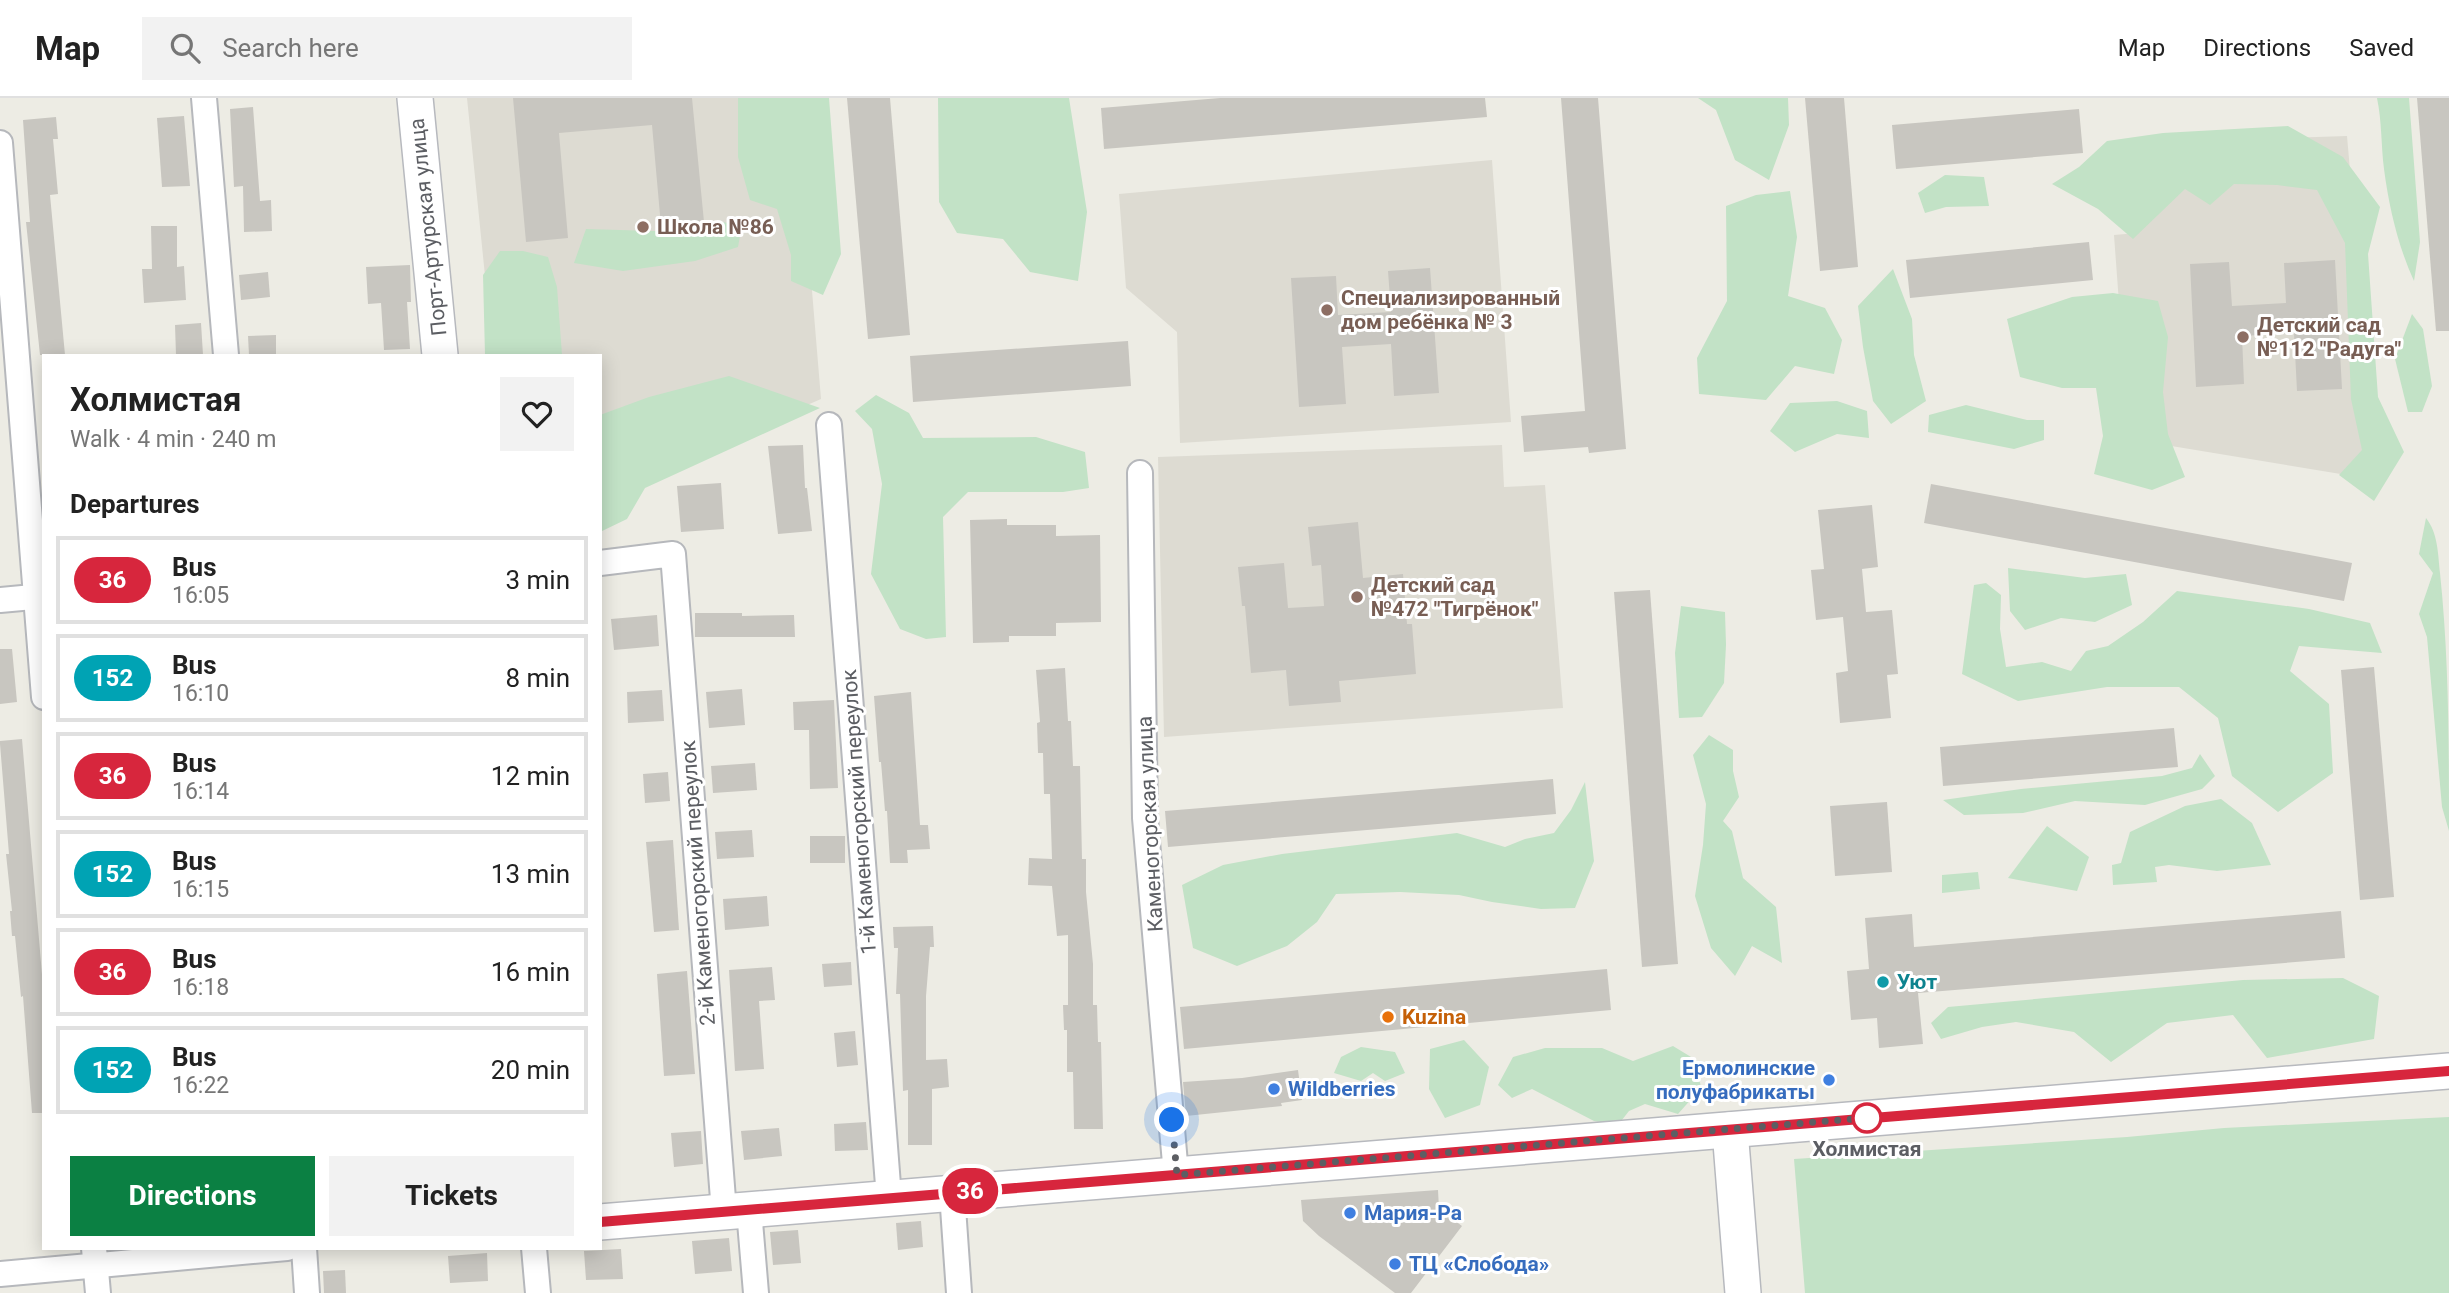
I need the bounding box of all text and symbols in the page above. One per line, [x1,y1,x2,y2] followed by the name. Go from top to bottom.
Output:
[142,17,632,80] search box
[35,29,100,68] text: Map
[166,29,204,67] icon: search
[222,33,359,63] text: Search here
[2118,34,2165,62] text: Map
[2203,34,2311,62] text: Directions
[2349,34,2414,62] text: Saved
[405,117,451,337] street label: Порт-Артурская улица
[657,215,774,239] place label: Школа №86
[635,219,651,235] marker: Школа №86
[1341,286,1560,334] place label: Специализированный дом ребёнка № 3
[1319,302,1335,318] marker: Специализированный дом ребёнка № 3
[2257,313,2402,361] place label: Детский сад №112 "Радуга"
[2235,329,2251,345] marker: Детский сад №112 "Радуга"
[500,377,574,451] button: heart
[70,380,241,419] text: Холмистая
[70,426,276,453] text: Walk · 4 min · 240 m
[70,489,200,519] text: Departures
[172,552,217,582] text: Bus
[505,565,570,595] text: 3 min
[99,566,126,594] text: 36
[1371,573,1539,621] place label: Детский сад №472 "Тигрёнок"
[172,582,229,609] text: 16:05
[1349,589,1365,605] marker: Детский сад №472 "Тигрёнок"
[172,650,217,680] text: Bus
[505,663,570,693] text: 8 min
[92,664,133,692] text: 152
[837,668,881,955] street label: 1-й Каменогорский переулок
[172,680,229,707] text: 16:10
[1132,715,1168,933] street label: Каменогорская улица
[676,739,720,1026] street label: 2-й Каменогорский переулок
[172,748,217,778] text: Bus
[491,761,570,791] text: 12 min
[99,762,126,790] text: 36
[172,778,229,805] text: 16:14
[172,846,217,876] text: Bus
[491,859,570,889] text: 13 min
[92,860,133,888] text: 152
[172,876,229,903] text: 16:15
[172,944,217,974] text: Bus
[491,957,570,987] text: 16 min
[99,958,126,986] text: 36
[1897,970,1937,994] place label: Уют
[172,974,229,1001] text: 16:18
[1875,974,1891,990] marker: Уют
[1402,1005,1466,1029] place label: Kuzina
[1380,1009,1396,1025] marker: Kuzina
[172,1042,217,1072] text: Bus
[491,1055,570,1085] text: 20 min
[92,1056,133,1084] text: 152
[1656,1056,1815,1104] place label: Ермолинские полуфабрикаты
[172,1072,229,1099] text: 16:22
[1821,1072,1837,1088] marker: Ермолинские полуфабрикаты
[1288,1077,1396,1101] place label: Wildberries
[1266,1081,1282,1097] marker: Wildberries
[1154,1102,1189,1137] your location
[1852,1103,1882,1133] marker: Холмистая
[1812,1137,1922,1161] place label: Холмистая
[70,1156,315,1236] button: Directions
[329,1156,574,1236] button: Tickets
[939,1168,1002,1214] line badge: 36
[956,1177,984,1205] text: 36
[1364,1201,1462,1225] place label: Мария-Ра
[1342,1205,1358,1221] marker: Мария-Ра
[1409,1252,1549,1276] place label: ТЦ «Слобода»
[1387,1256,1403,1272] marker: ТЦ «Слобода»

